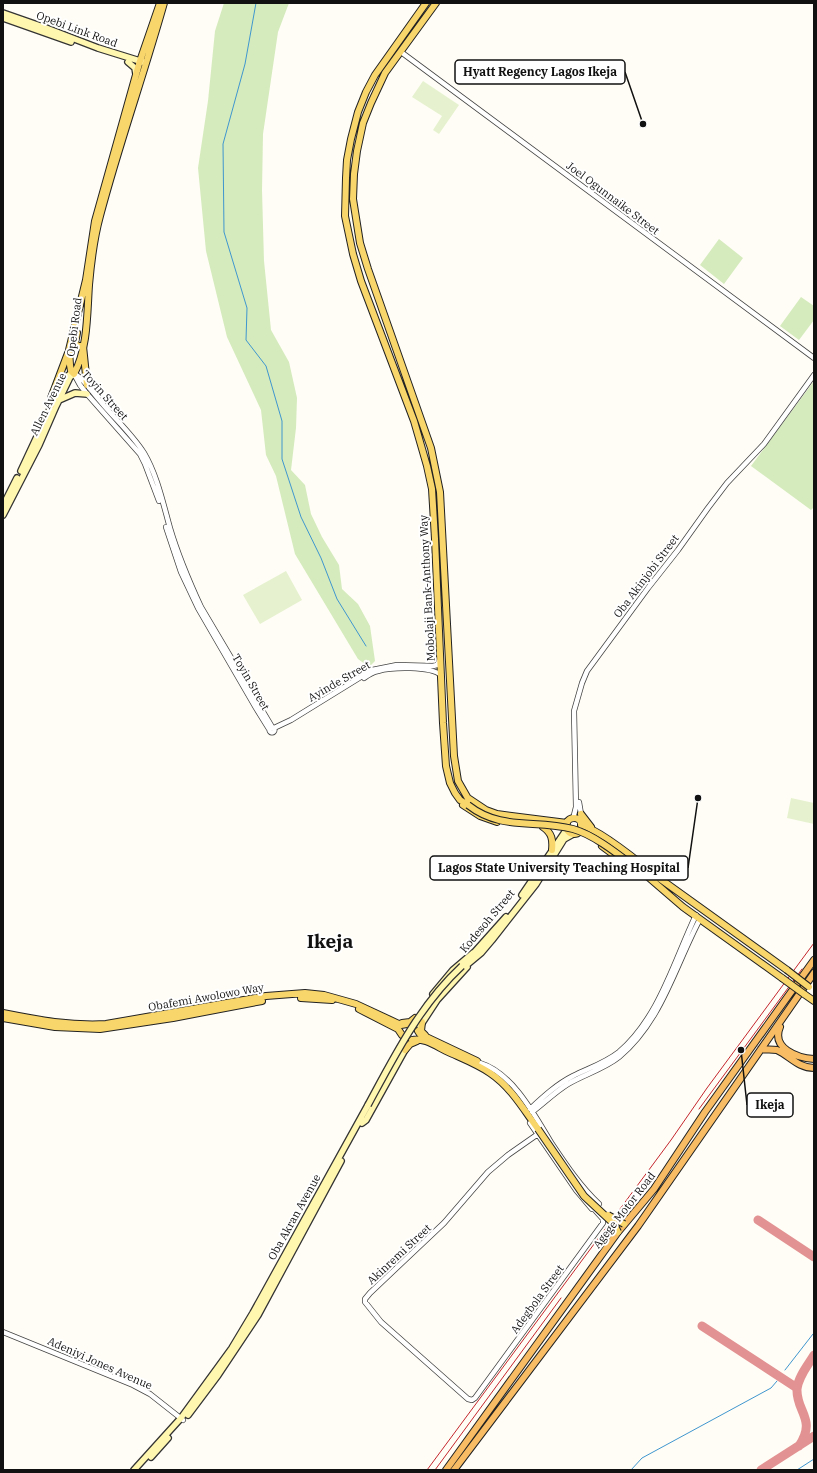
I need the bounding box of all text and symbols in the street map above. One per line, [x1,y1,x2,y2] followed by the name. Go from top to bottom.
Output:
[34,8,120,50] street label: Opebi Link Road
[455,60,625,84] callout: Hyatt Regency Lagos Ikeja
[463,64,617,79] text: Hyatt Regency Lagos Ikeja
[564,158,662,238] street label: Joel Ogunnaike Street
[63,296,85,357] street label: Opebi Road
[79,367,131,423] street label: Toyin Street
[27,370,69,438] street label: Allen Avenue
[416,514,438,661] street label: Mobolaji Bank-Anthony Way
[610,532,682,620] street label: Oba Akinjobi Street
[229,651,273,713] street label: Toyin Street
[305,657,373,705] street label: Ayinde Street
[430,856,688,880] callout: Lagos State University Teaching Hospital
[438,860,680,875] text: Lagos State University Teaching Hospital
[456,886,518,955] street label: Kodesoh Street
[307,929,353,953] district label: Ikeja
[147,980,265,1014] street label: Obafemi Awolowo Way
[747,1093,793,1117] callout: Ikeja
[755,1097,785,1112] text: Ikeja
[590,1169,658,1251] street label: Agege Motor Road
[265,1171,323,1262] street label: Oba Akran Avenue
[364,1221,434,1287] street label: Akinremi Street
[507,1262,567,1336] street label: Adegbola Street
[45,1334,155,1392] street label: Adeniyi Jones Avenue

